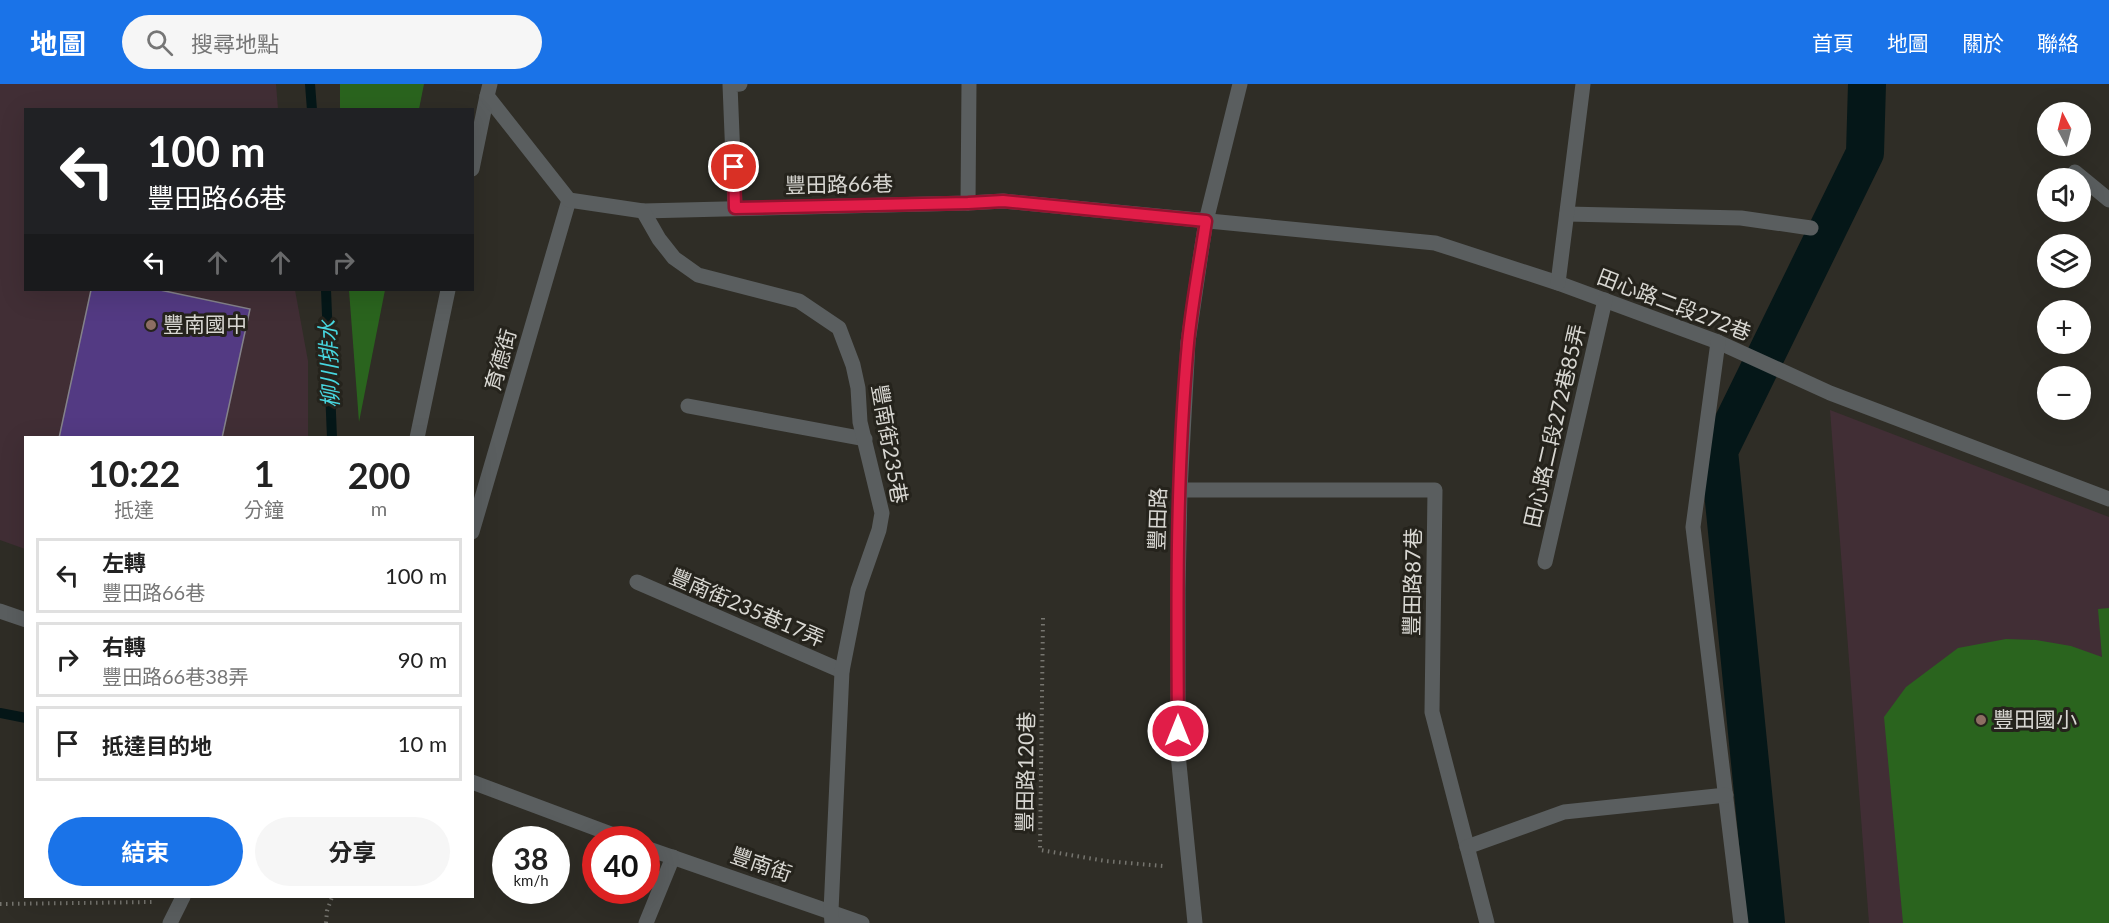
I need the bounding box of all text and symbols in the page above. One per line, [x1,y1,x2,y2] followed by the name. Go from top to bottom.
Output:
[122,15,542,69] search box
[30,26,86,60] text: 地圖
[143,26,176,59] icon: search
[191,30,279,57] text: 搜尋地點
[1812,30,1854,55] text: 首頁
[1887,30,1929,55] text: 地圖
[1962,30,2004,55] text: 關於
[2037,30,2079,55] text: 聯絡
[2037,102,2091,156] north arrow
[2037,102,2091,420] map controls
[147,126,265,176] text: 100 m
[48,132,126,210] icon: left
[708,141,759,192] pin
[717,150,750,183] icon: arrive
[2037,168,2091,222] button: sound
[785,170,893,197] street label: 豐田路66巷
[147,181,286,214] text: 豐田路66巷
[2037,234,2091,288] button: layers
[138,246,171,279] icon: left
[201,246,234,279] icon: ahead
[264,246,297,279] icon: ahead
[327,246,360,279] icon: right
[1594,263,1755,344] street label: 田心路二段272巷
[2037,300,2091,354] button: +
[163,311,247,336] place label: 豐南國中
[144,318,158,332] marker: 豐南國中
[313,319,344,408] water label: 柳川排水
[1518,322,1589,530] street label: 田心路二段272巷85弄
[479,326,520,393] street label: 育德街
[2037,366,2091,420] button: −
[868,382,913,505] street label: 豐南街235巷
[88,451,180,495] text: 10:22
[254,451,275,495] text: 1
[348,453,410,497] text: 200
[1143,487,1170,551] street label: 豐田路
[371,496,387,520] text: m
[114,497,154,521] text: 抵達
[244,497,284,521] text: 分鐘
[1398,528,1425,636] street label: 豐田路87巷
[102,549,146,576] text: 左轉
[51,559,84,592] icon: left
[385,562,447,589] text: 100 m
[666,563,829,651] street label: 豐南街235巷17弄
[102,580,205,604] text: 豐田路66巷
[102,633,146,660] text: 右轉
[51,643,84,676] icon: right
[398,646,447,673] text: 90 m
[102,664,248,688] text: 豐田路66巷38弄
[1146,699,1210,763] position arrow
[1993,706,2077,731] place label: 豐田國小
[1011,711,1038,832] street label: 豐田路120巷
[1974,713,1988,727] marker: 豐田國小
[51,727,84,760] icon: arrive
[398,730,447,757] text: 10 m
[102,732,212,759] text: 抵達目的地
[48,817,243,886] button: 結束
[255,817,450,886] button: 分享
[582,826,660,904] speed limit sign: 40
[514,840,548,876] text: 38
[728,842,795,886] street label: 豐南街
[513,871,549,889] text: km/h

